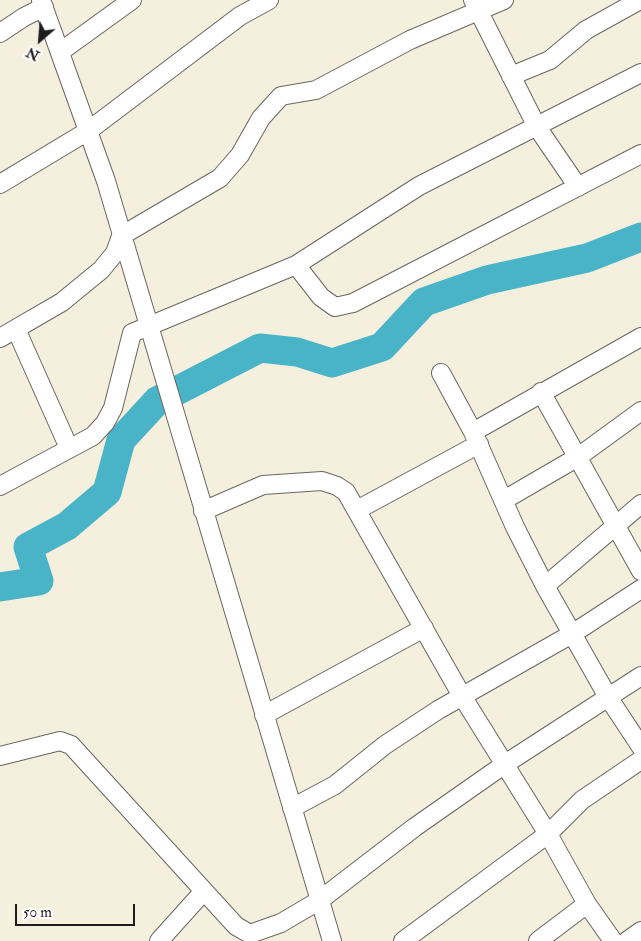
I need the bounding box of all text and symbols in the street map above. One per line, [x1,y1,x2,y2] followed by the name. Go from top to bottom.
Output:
[15,15,65,65] north arrow
[24,43,42,64] text: N
[18,894,138,926] scale bar
[23,903,52,922] text: 50 m

